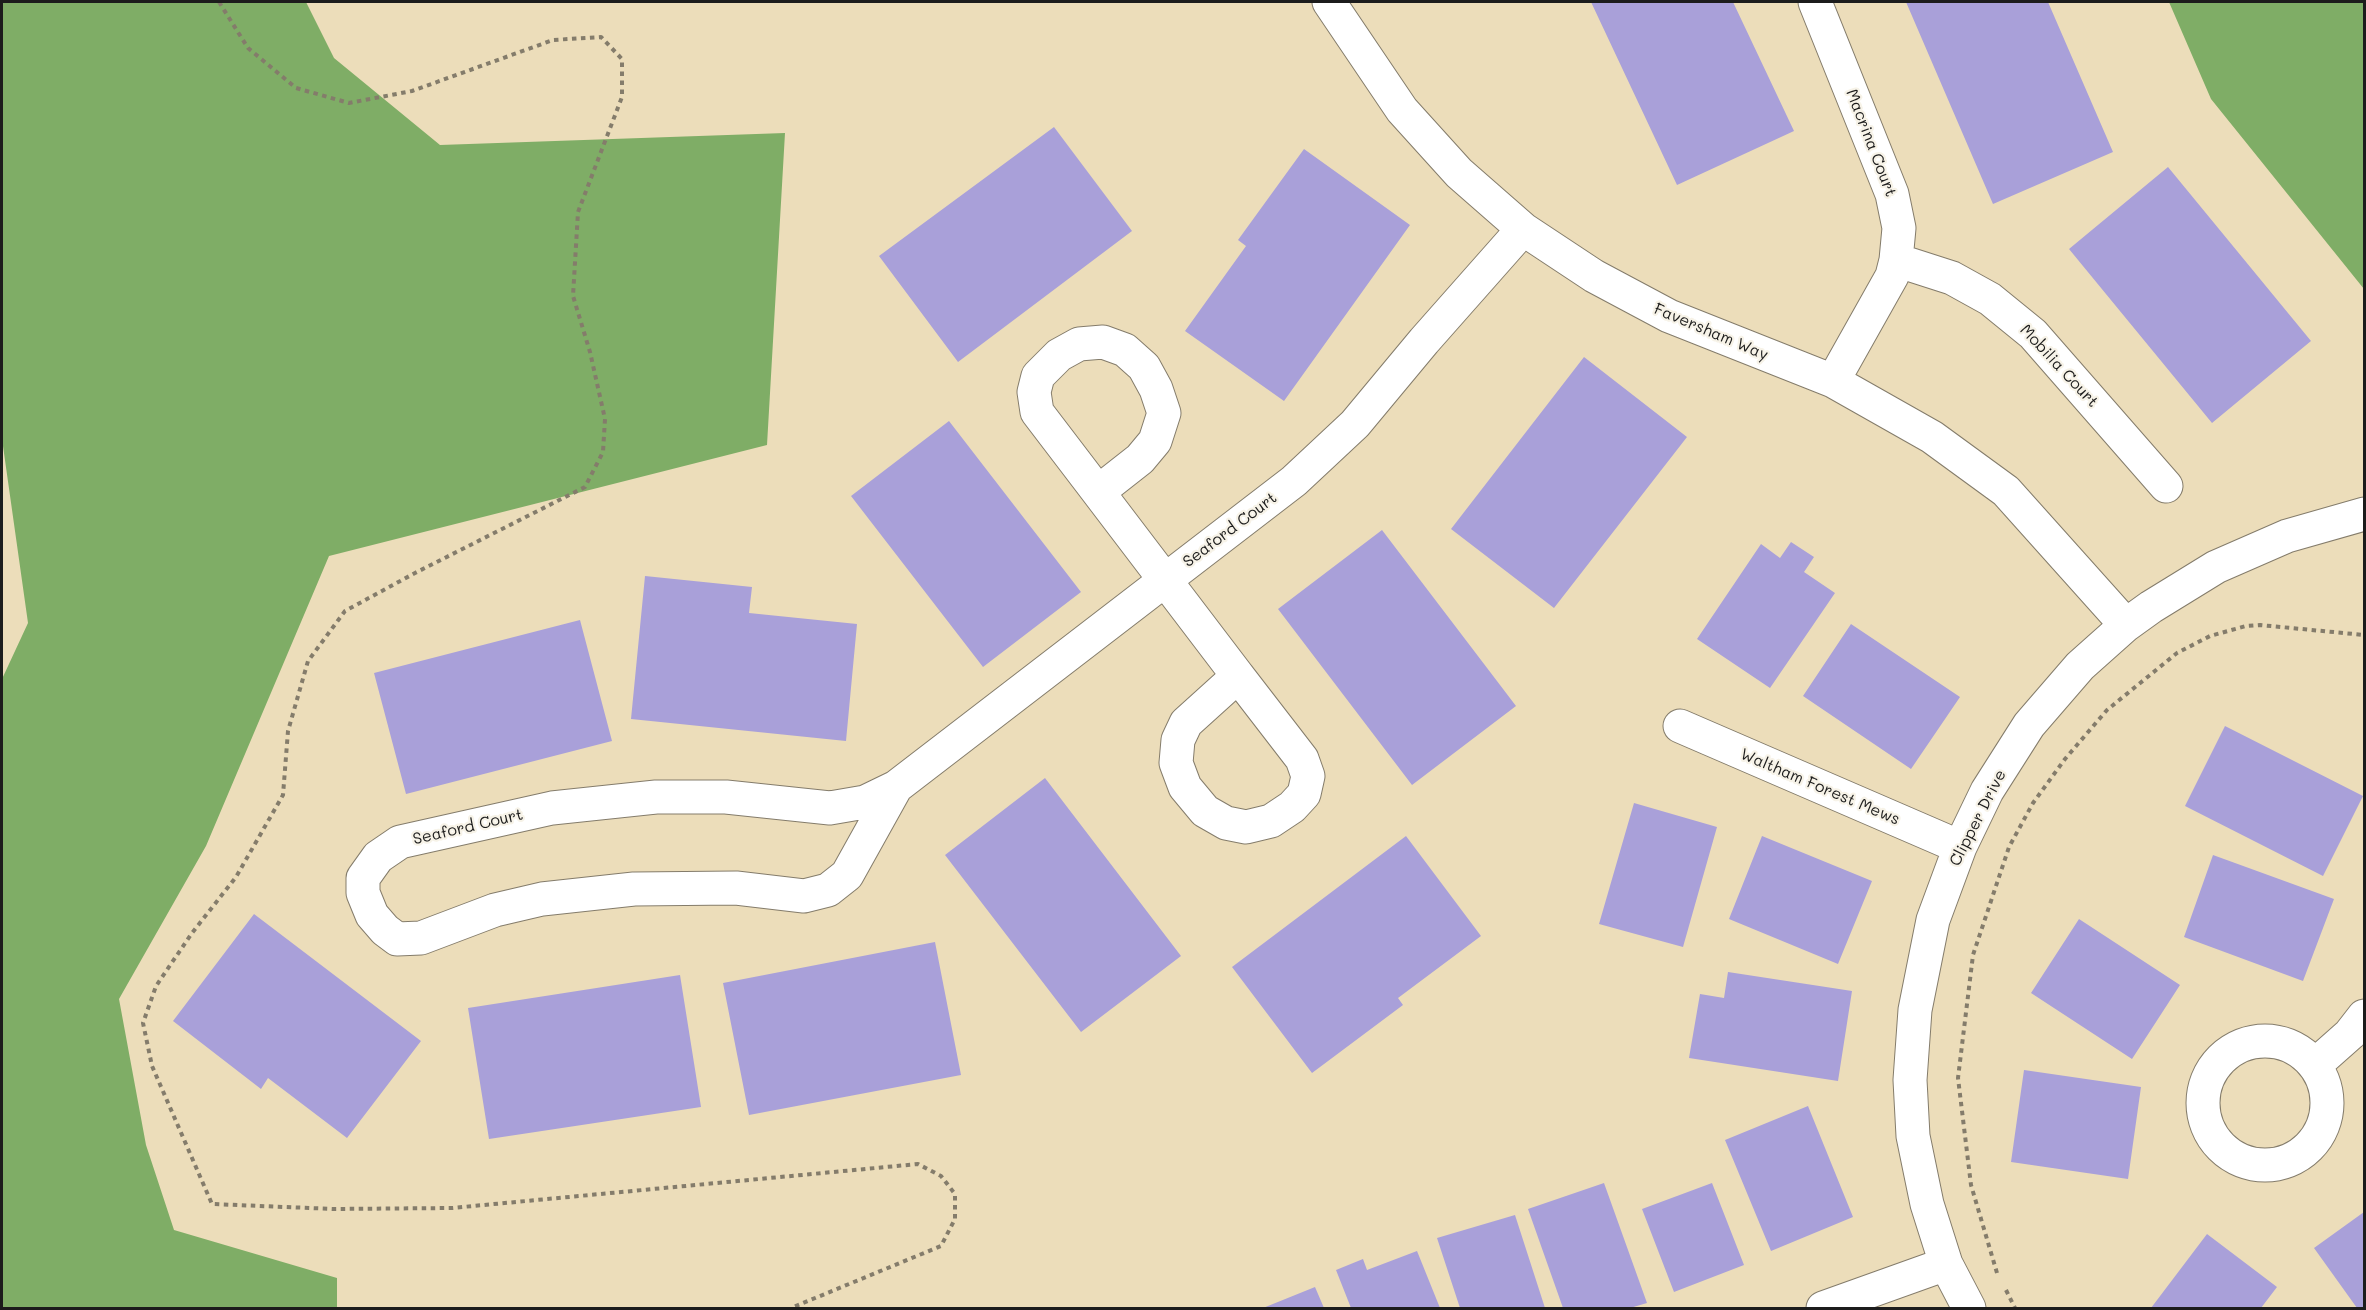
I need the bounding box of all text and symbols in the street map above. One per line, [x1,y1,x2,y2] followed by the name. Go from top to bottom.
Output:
[1842,86,1900,200] street label: Macrina Court
[1651,299,1771,365] street label: Faversham Way
[2016,321,2102,411] street label: Mobilia Court
[1179,488,1281,572] street label: Seaford Court
[1738,745,1902,829] street label: Waltham Forest Mews
[1946,767,2010,869] street label: Clipper Drive
[411,805,525,849] street label: Seaford Court

